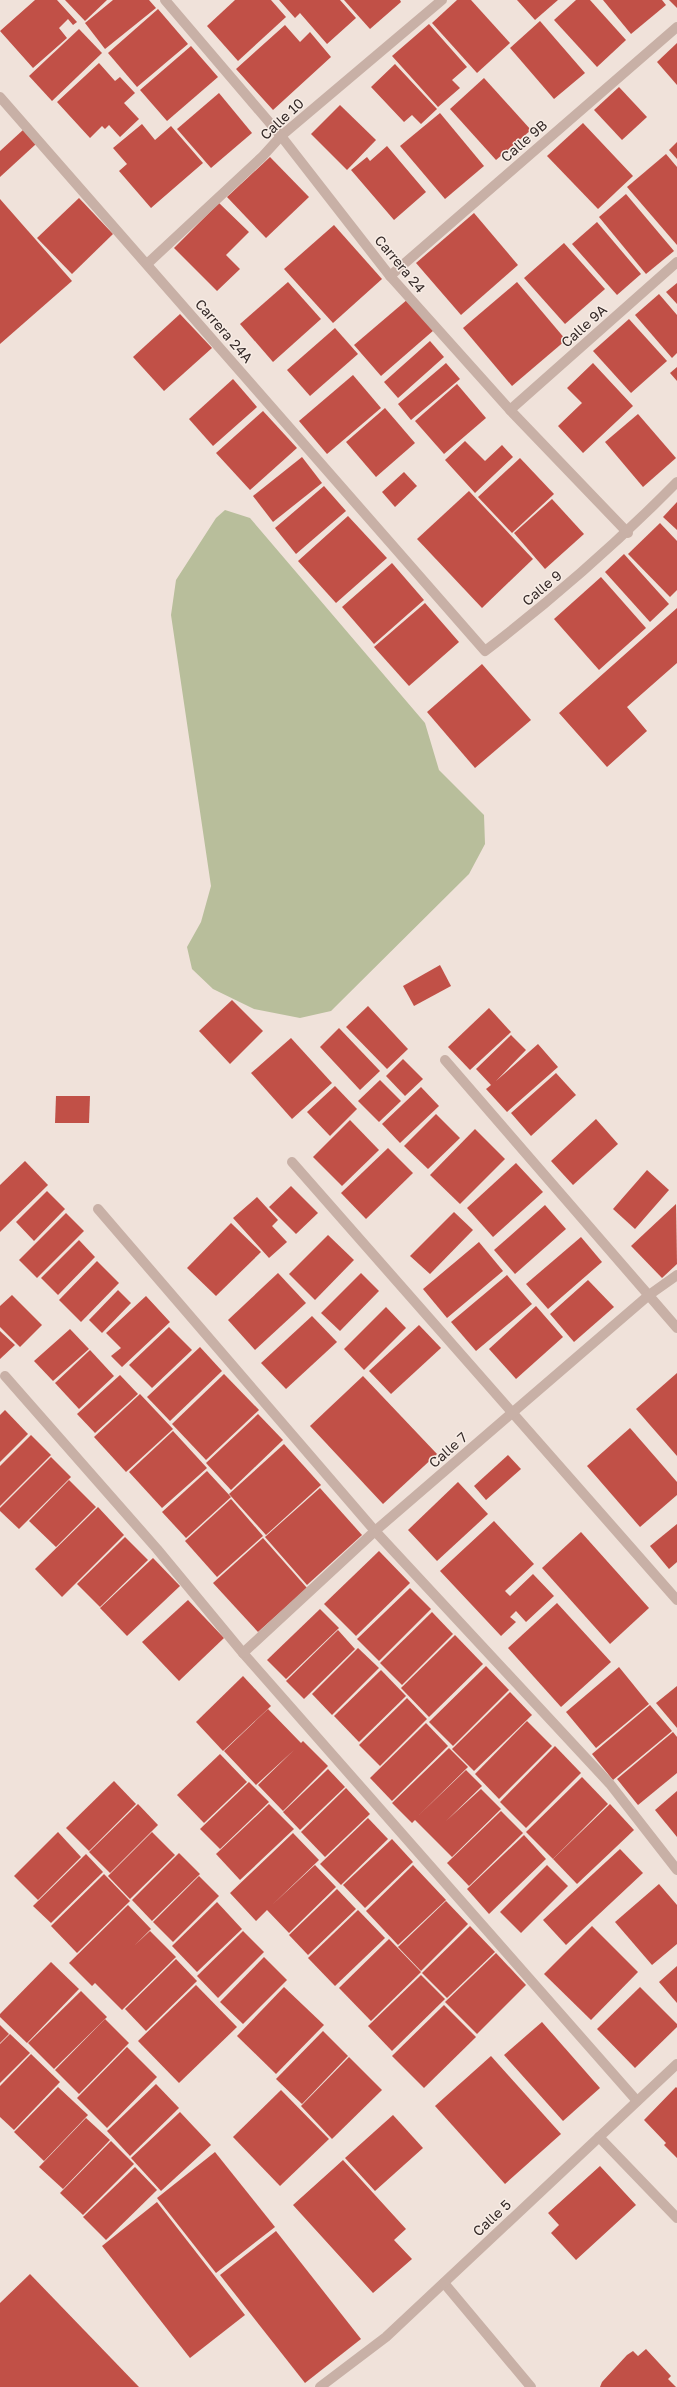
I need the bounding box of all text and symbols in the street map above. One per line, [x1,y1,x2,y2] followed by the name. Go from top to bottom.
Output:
[256,94,307,143] street label: Calle 10
[497,116,550,165] street label: Calle 9B
[371,232,429,296] street label: Carrera 24
[192,295,257,367] street label: Carrera 24A
[557,300,611,351] street label: Calle 9A
[518,566,565,609] street label: Calle 9
[425,1428,470,1471] street label: Calle 7
[469,2196,514,2240] street label: Calle 5

